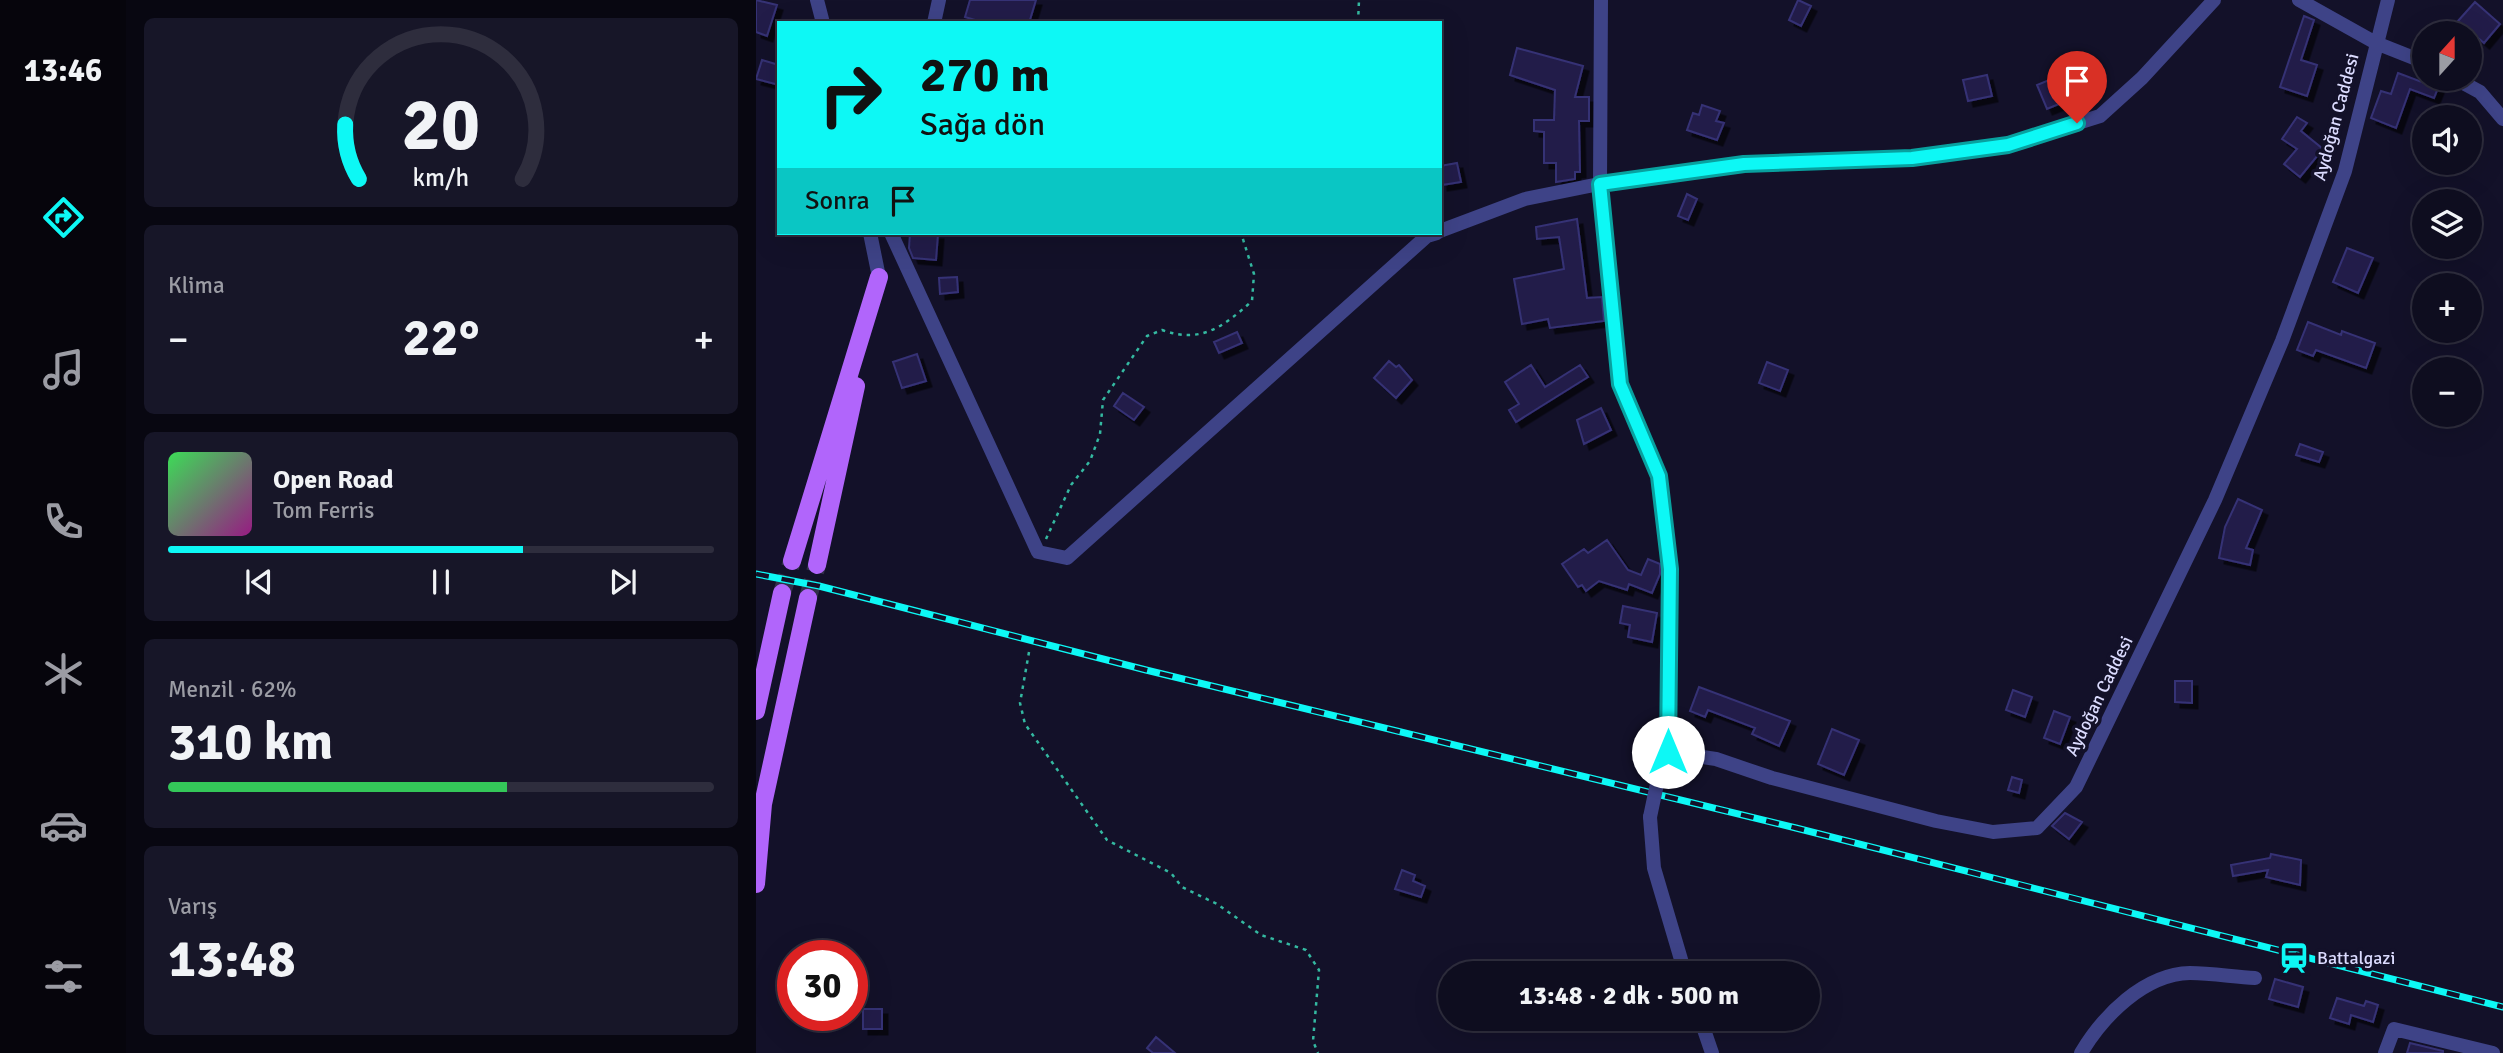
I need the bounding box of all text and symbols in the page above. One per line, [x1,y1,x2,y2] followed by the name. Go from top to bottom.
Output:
[2412,21,2482,91] north arrow
[2412,21,2482,427] map controls
[920,45,1050,105] text: 270 m
[805,49,896,140] icon: right
[24,51,102,90] text: 13:46
[2047,51,2107,123] pin
[2308,51,2364,183] street label: Aydoğan Caddesi
[2058,62,2096,100] icon: arrive
[402,81,480,170] text: 20
[920,105,1045,144] text: Sağa dön
[2412,105,2482,175] button: sound
[413,161,469,192] text: km/h
[884,182,922,220] icon: arrive
[805,185,870,217] text: Sonra
[2412,189,2482,259] button: layers
[39,193,88,242] icon: directions
[168,271,225,300] text: Klima
[2412,273,2482,343] button: +
[403,306,479,370] text: 22°
[168,316,189,363] text: −
[693,316,714,363] text: +
[39,345,88,394] icon: music
[2412,357,2482,427] button: −
[273,464,394,496] text: Open Road
[273,496,374,525] text: Tom Ferris
[39,497,88,546] icon: phone
[240,563,278,601] icon: previous
[422,563,460,601] icon: pause
[604,563,642,601] icon: next
[2060,632,2138,760] street label: Aydoğan Caddesi
[39,649,88,698] icon: climate
[168,675,297,704] text: Menzil · 62%
[168,710,333,774] text: 310 km
[1631,715,1705,789] position arrow
[39,801,88,850] icon: car
[168,892,217,921] text: Varış
[168,927,296,991] text: 13:48
[777,940,868,1031] speed limit sign: 30
[2277,941,2311,975] station icon: Battalgazi
[2317,947,2395,969] place label: Battalgazi
[39,952,88,1001] icon: filters
[1519,980,1739,1012] text: 13:48 · 2 dk · 500 m

